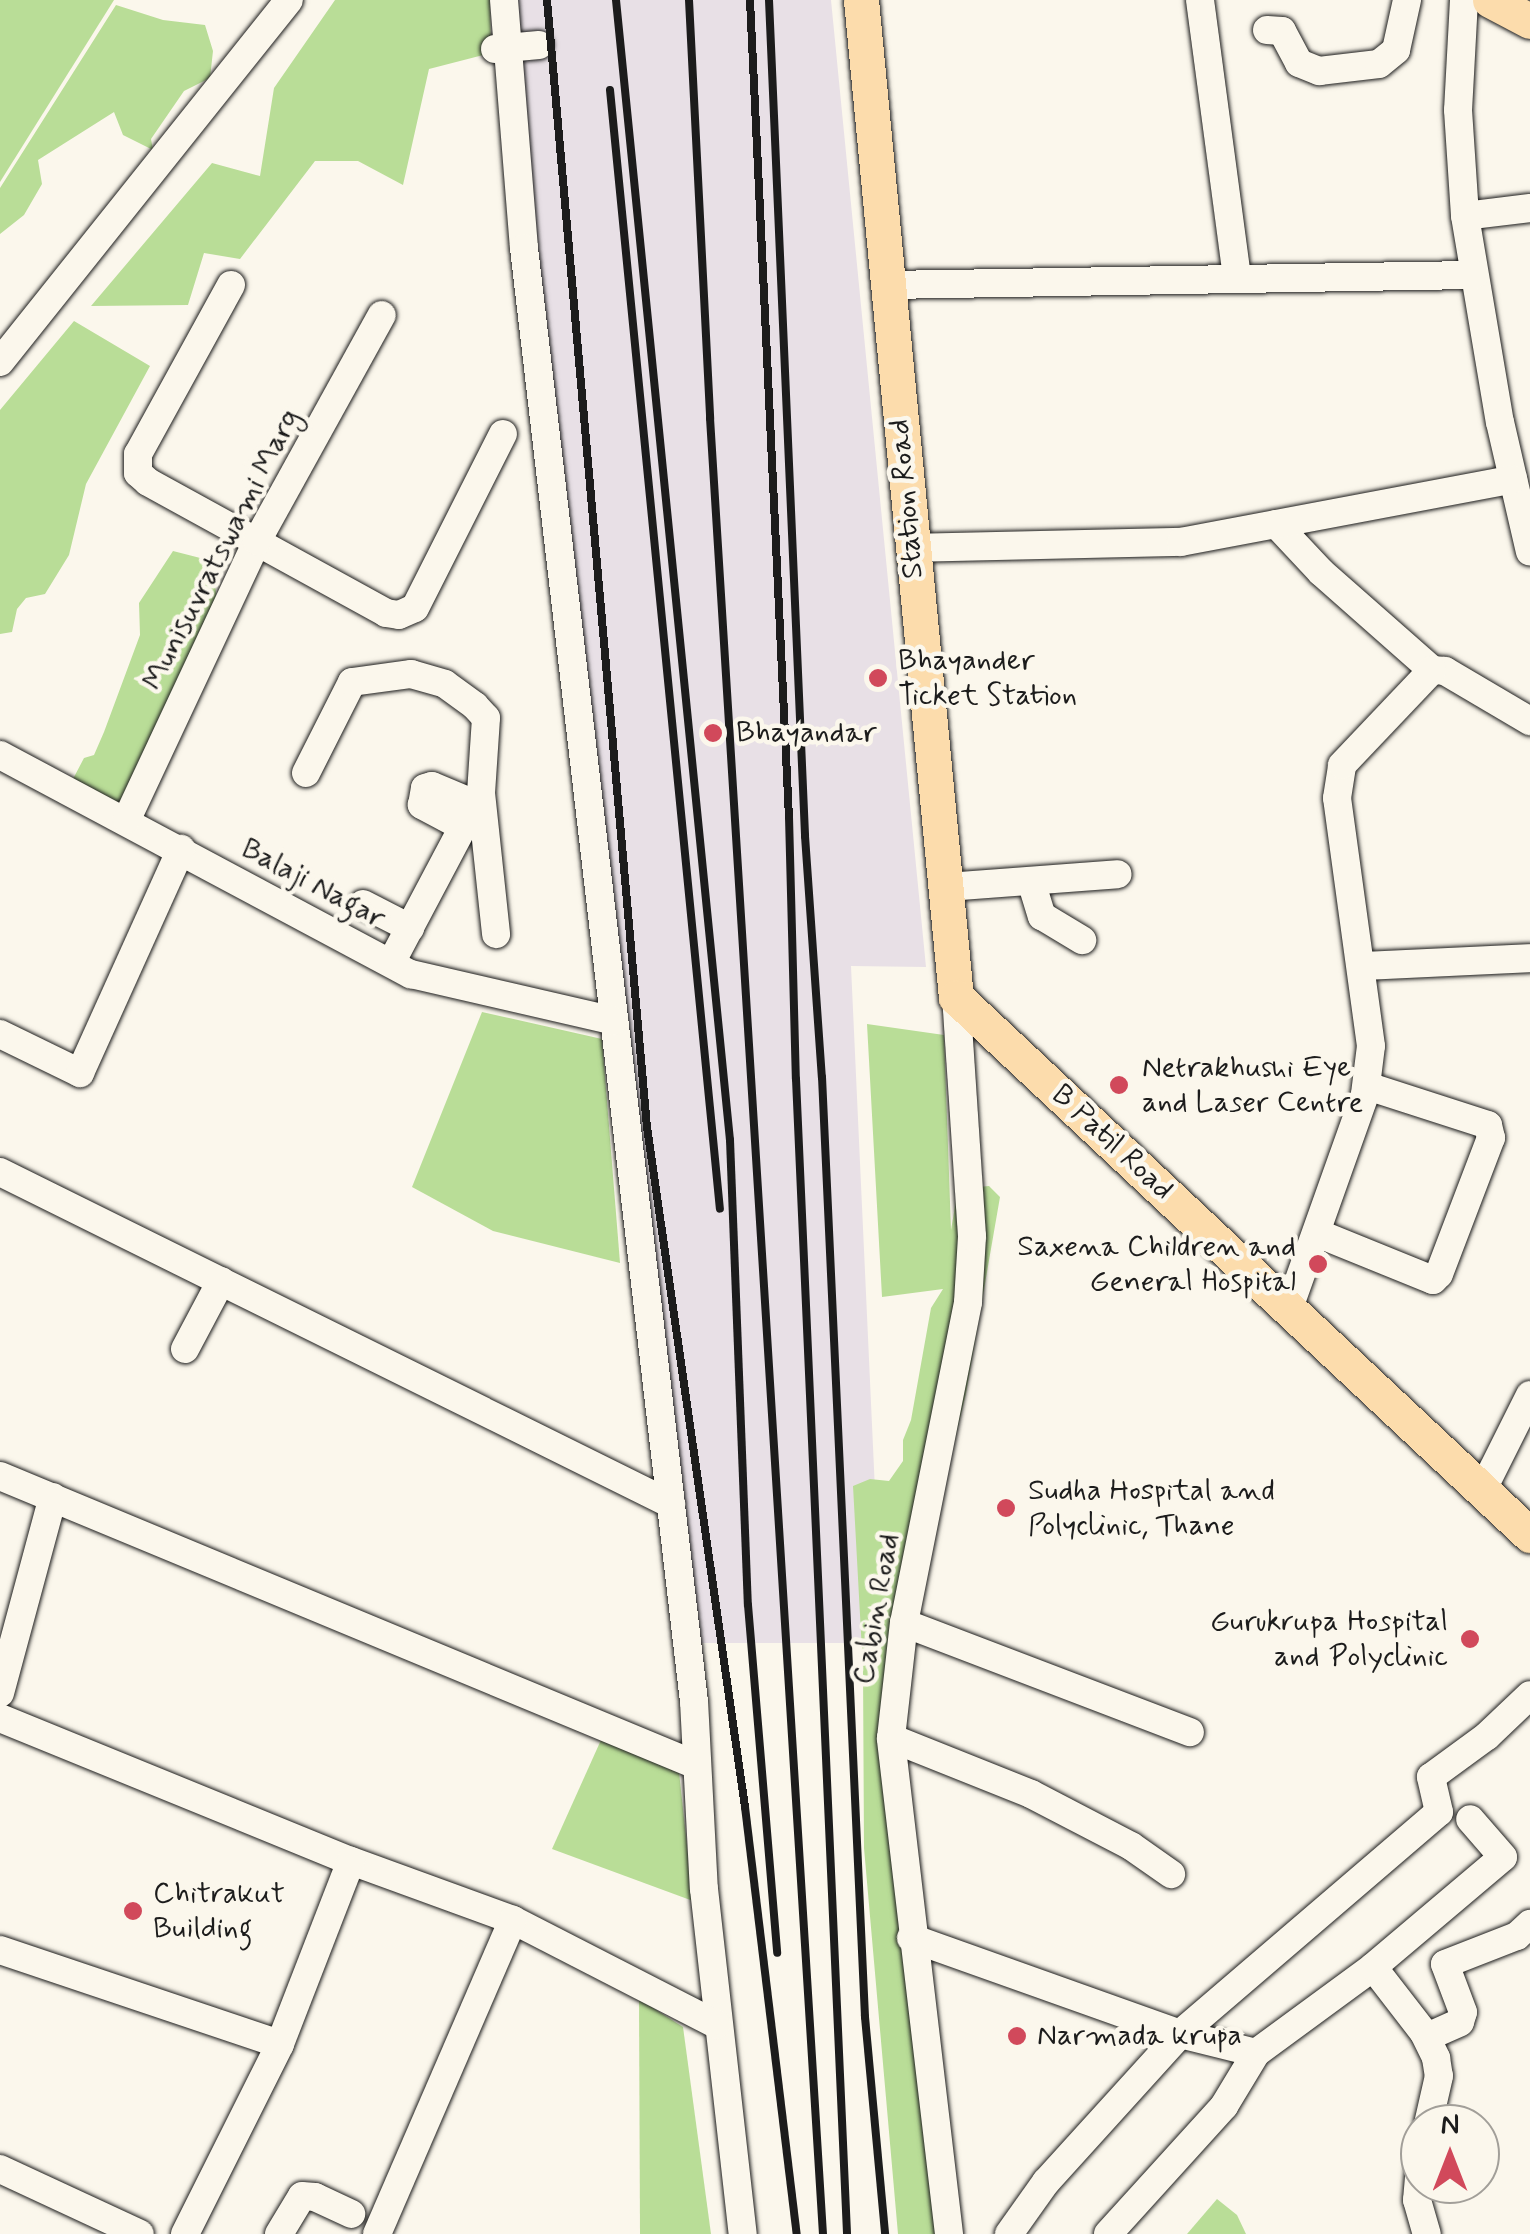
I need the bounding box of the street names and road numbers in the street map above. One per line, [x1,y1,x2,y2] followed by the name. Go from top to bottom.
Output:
[135,403,309,697] street label: Munisuvratswami Marg
[882,419,932,579] street label: Station Road
[235,831,391,937] street label: Balaji Nagar
[1044,1078,1180,1208] street label: B Patil Road
[846,1530,908,1688] street label: Cabin Road

